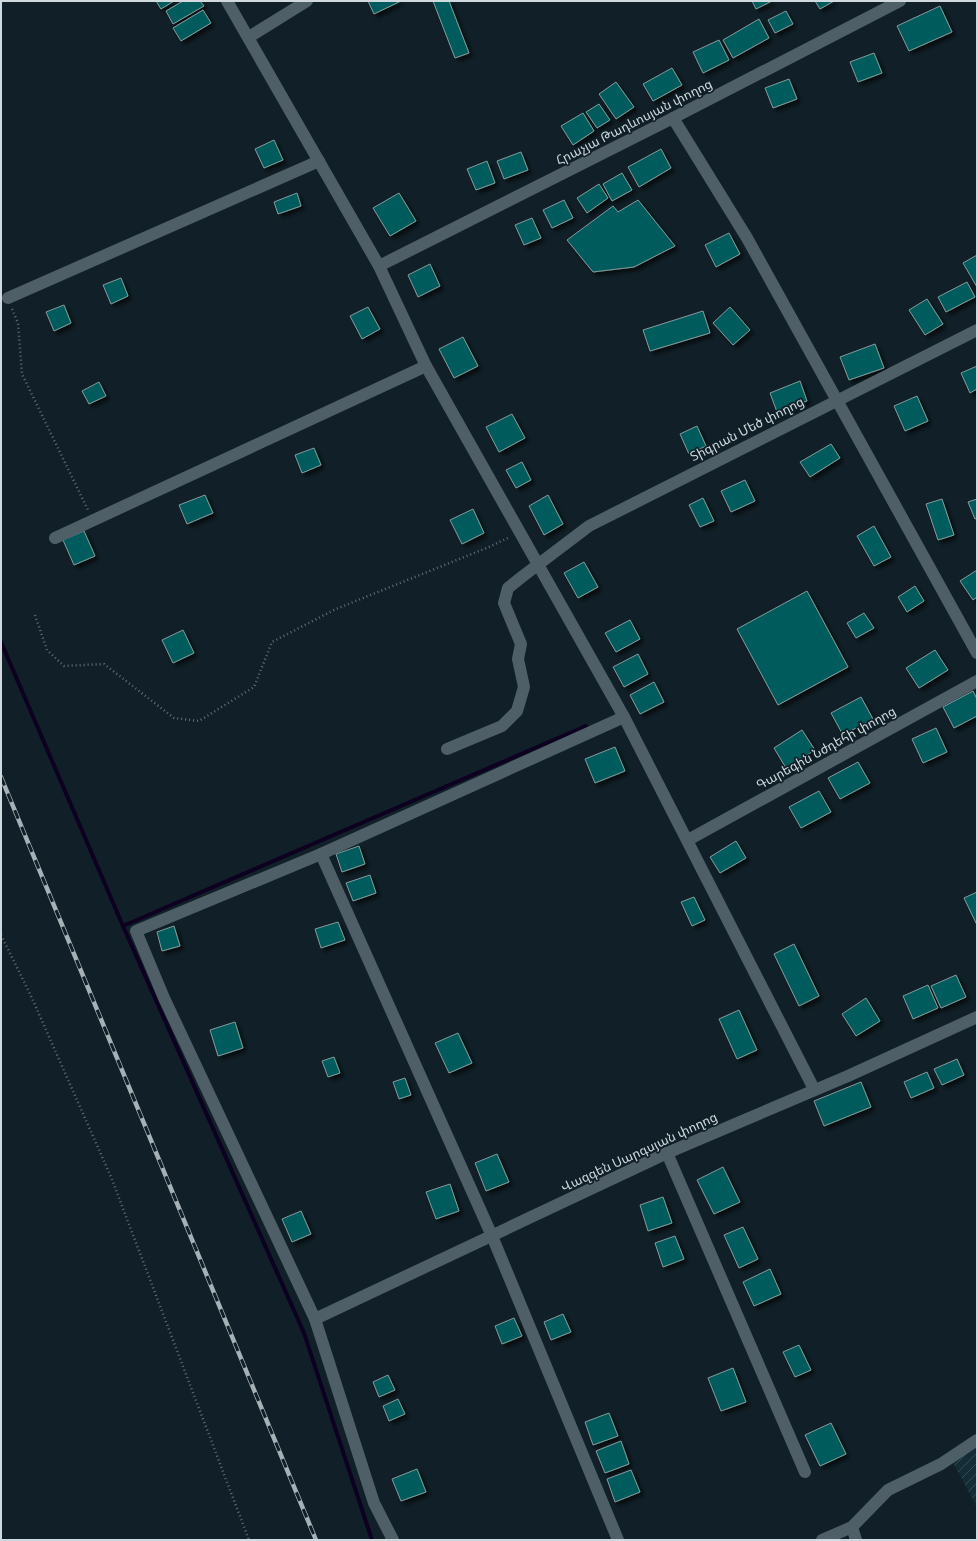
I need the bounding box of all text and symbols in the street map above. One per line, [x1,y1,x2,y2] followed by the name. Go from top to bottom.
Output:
[553,76,715,168] street label: Հրաչյա Թադևոսյան փողոց
[688,394,806,464] street label: Տիգրան Մեծ փողոց
[754,703,898,793] street label: Գարեգին Նժդեհի փողոց
[558,1109,720,1195] street label: Վազգեն Սարգսյան փողոց

